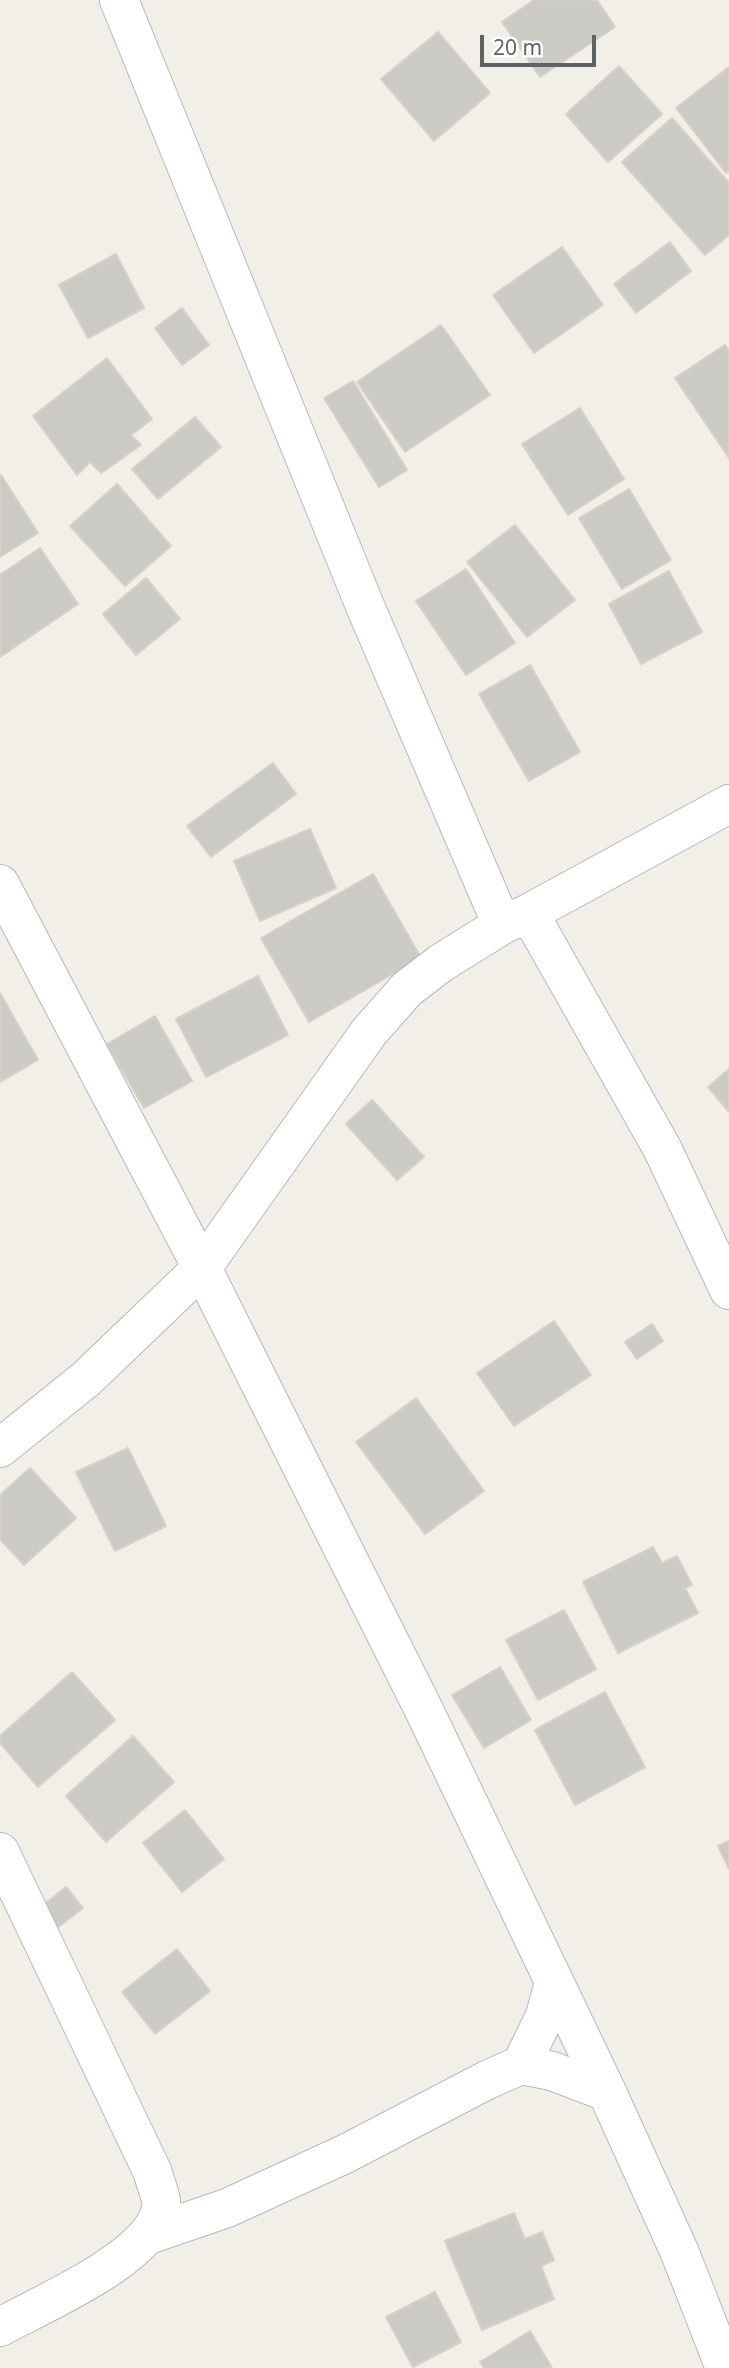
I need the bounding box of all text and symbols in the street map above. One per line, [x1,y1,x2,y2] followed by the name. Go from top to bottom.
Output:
[484,21,600,65] scale bar
[493,33,542,61] text: 20 m

